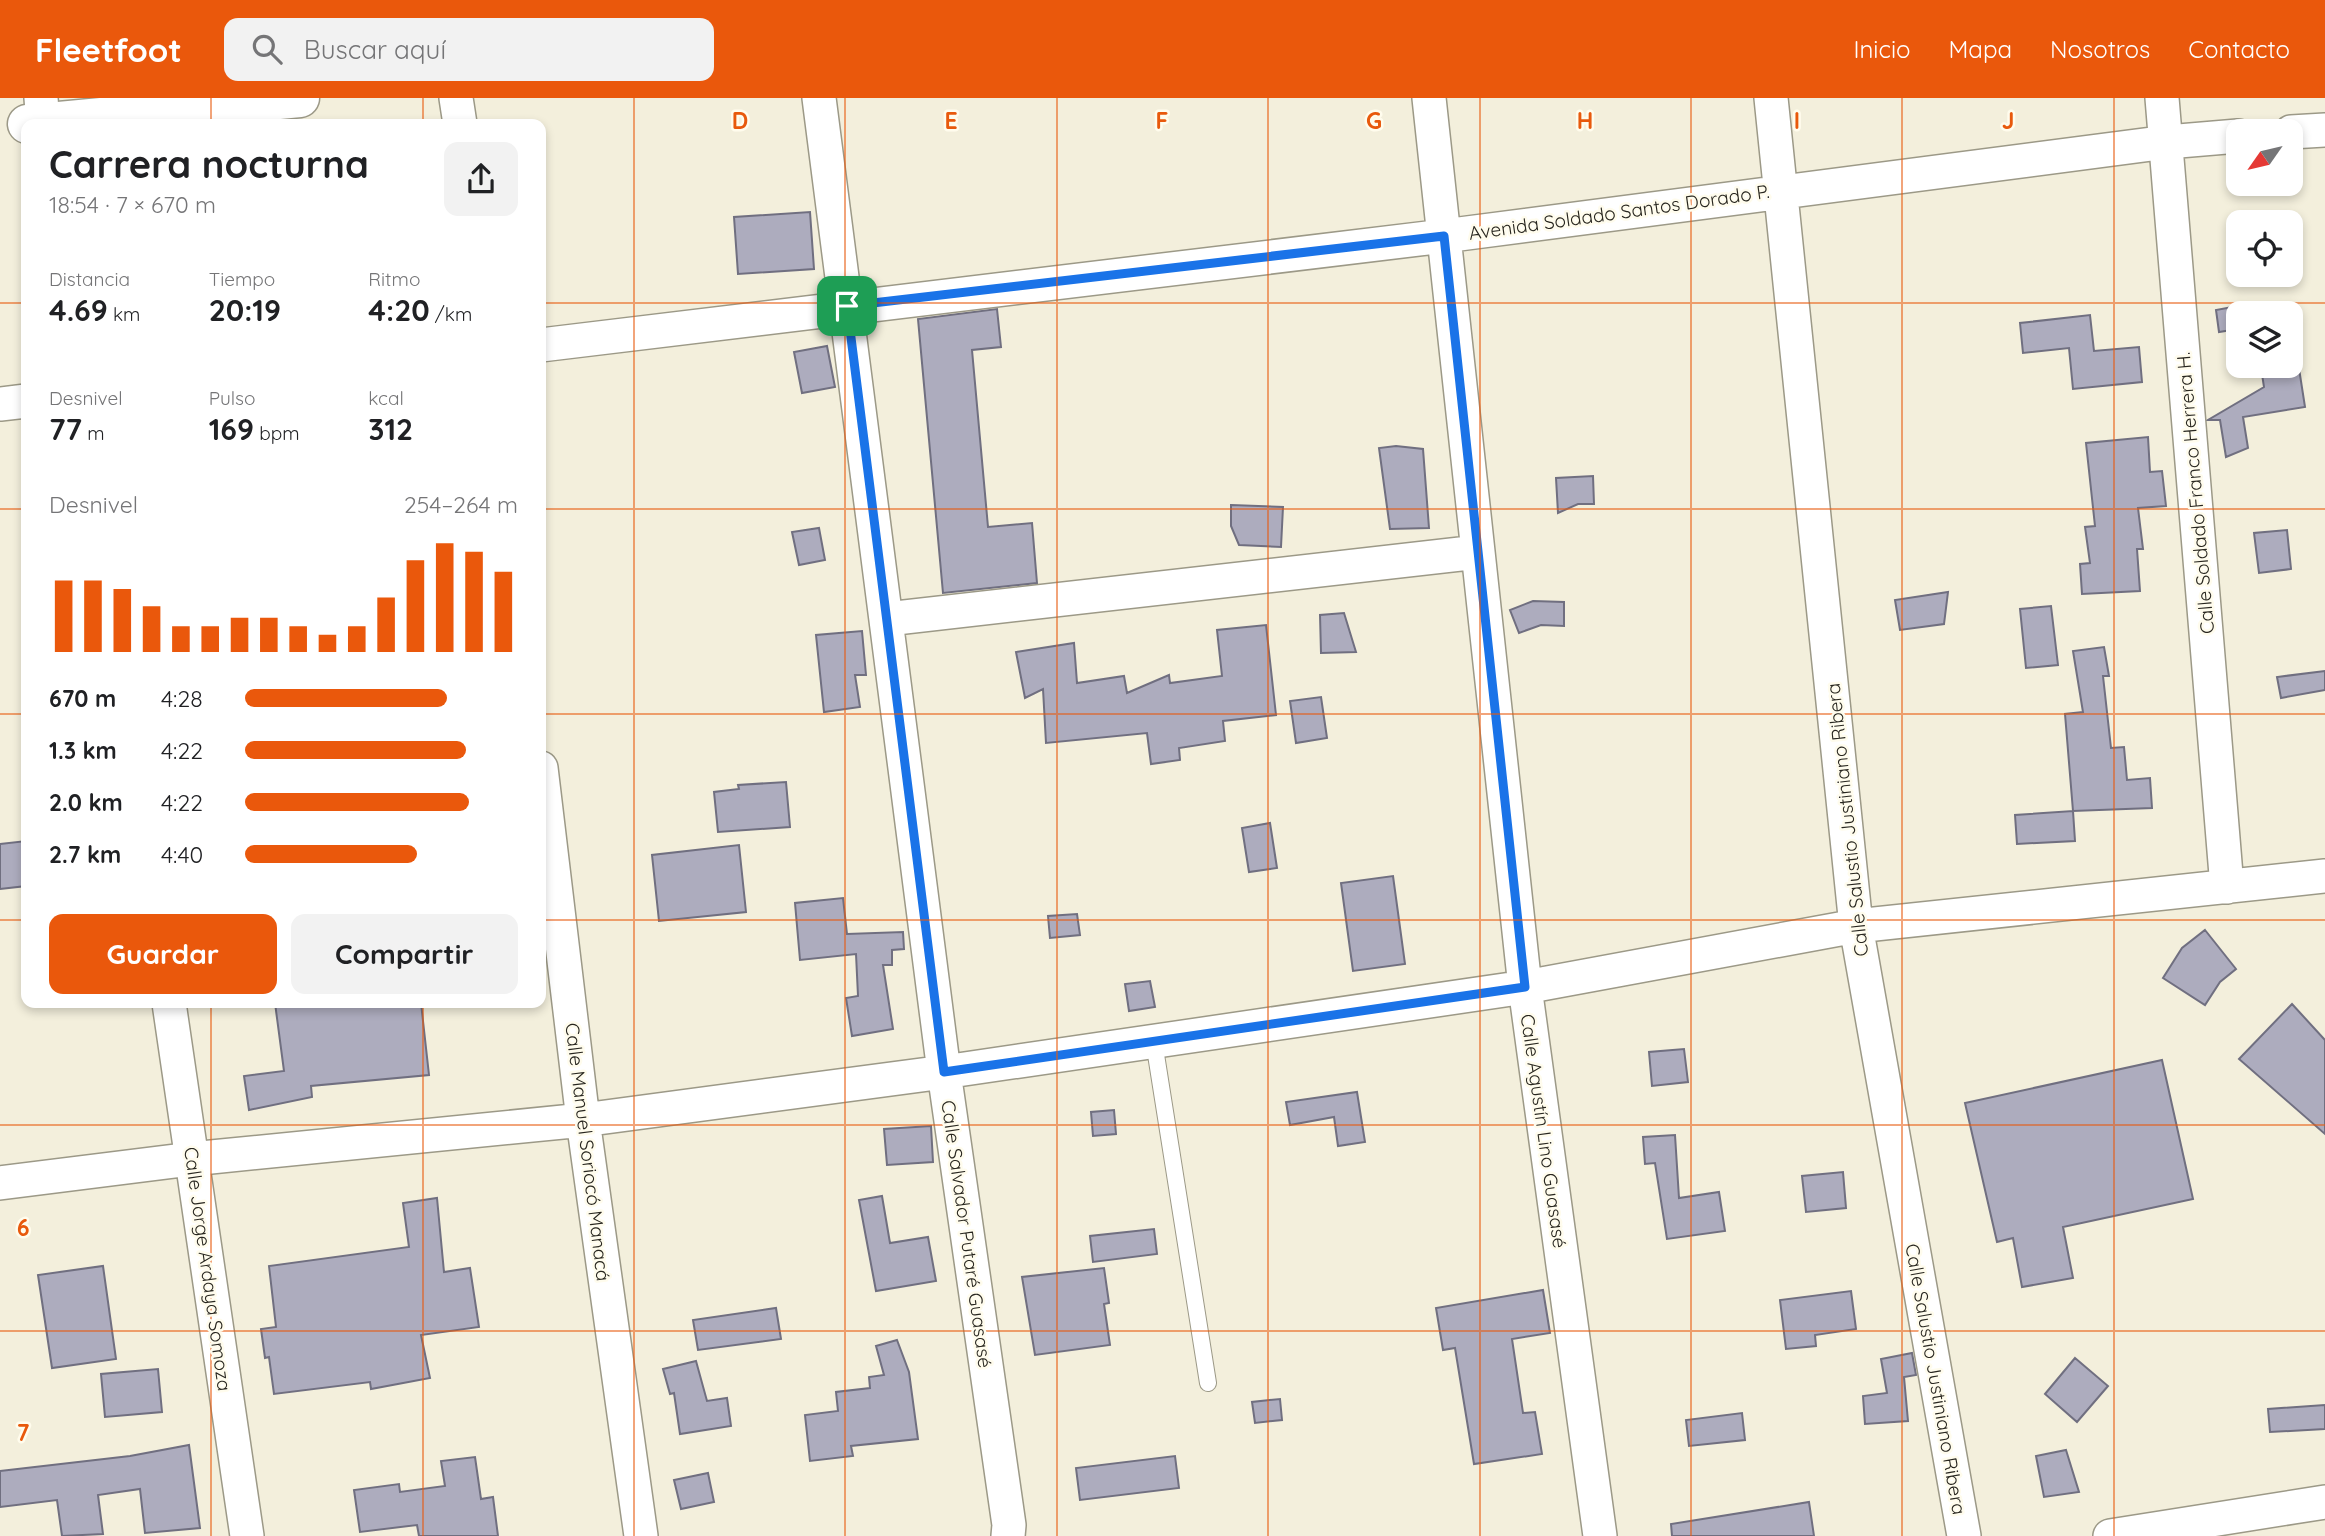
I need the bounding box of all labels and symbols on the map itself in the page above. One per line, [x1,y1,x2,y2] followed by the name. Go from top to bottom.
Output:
[732,106,748,135] text: D
[944,106,958,135] text: E
[1156,106,1168,135] text: F
[1366,106,1382,135] text: G
[1577,106,1593,135] text: H
[1794,106,1800,135] text: I
[2002,106,2014,135] text: J
[2226,119,2303,196] north arrow
[1467,179,1771,245] street label: Avenida Soldado Santos Dorado P.
[817,276,877,336] pin
[2171,351,2219,635] street label: Calle Soldado Franco Herrera H.
[1821,682,1873,958] street label: Calle Salustio Justiniano Ribera
[1516,1012,1572,1250] street label: Calle Agustín Lino Guasasé
[560,1021,616,1283] street label: Calle Manuel Soriocó Manacá
[936,1099,998,1369] street label: Calle Salvador Putaré Guasasé
[179,1145,237,1393] street label: Calle Jorge Ardaya Somoza
[17,1213,29,1242] text: 6
[1900,1242,1972,1516] street label: Calle Salustio Justiniano Ribera
[17,1418,30,1447] text: 7

